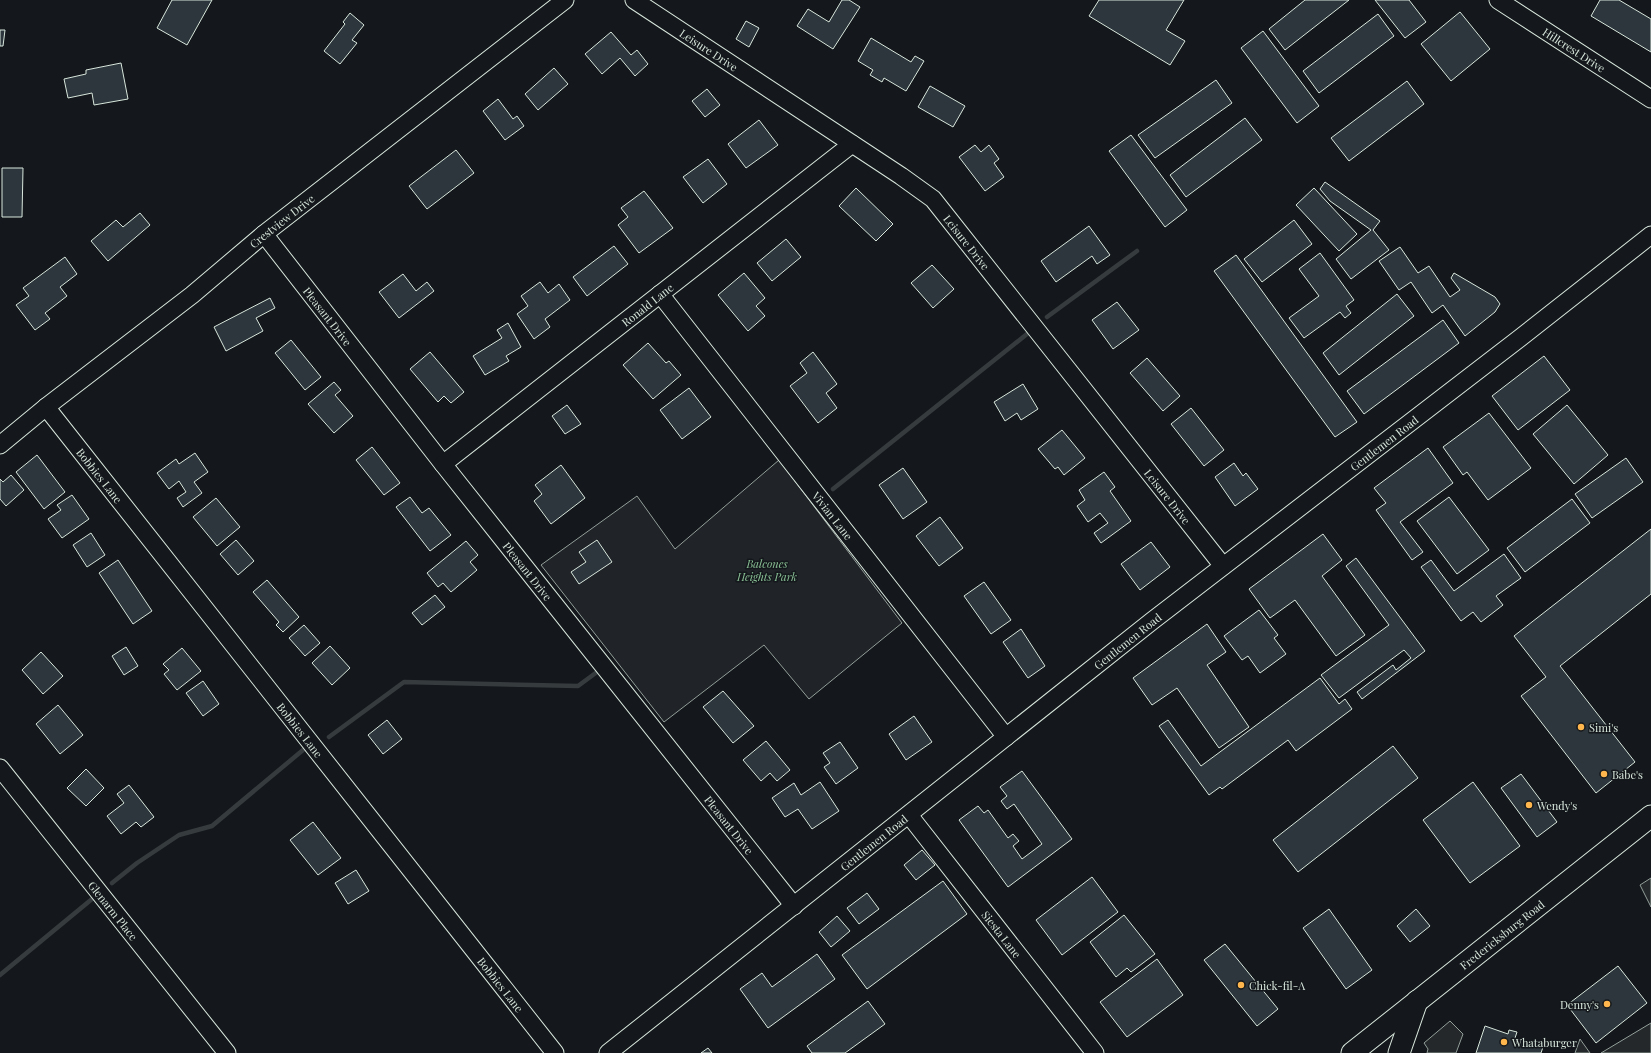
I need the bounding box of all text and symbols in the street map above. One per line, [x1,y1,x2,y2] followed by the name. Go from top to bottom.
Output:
[1540,24,1609,75] street label: Hillcrest Drive
[677,25,741,74] street label: Leisure Drive
[246,190,317,251] street label: Crestview Drive
[940,211,994,273] street label: Leisure Drive
[618,279,676,329] street label: Ronald Lane
[300,284,356,349] street label: Pleasant Drive
[1347,411,1421,474] street label: Gentlemen Road
[74,445,126,506] street label: Bobbies Lane
[1141,465,1195,527] street label: Leisure Drive
[809,487,857,543] street label: Vivian Lane
[500,539,556,604] street label: Pleasant Drive
[736,556,797,584] park label: Balcones Heights Park
[1090,609,1165,672] street label: Gentlemen Road
[274,699,327,761] street label: Bobbies Lane
[1589,720,1618,735] place label: Simi's
[1576,722,1586,732] marker: Simi's
[1612,767,1643,782] place label: Babe's
[1599,769,1609,779] marker: Babe's
[702,792,758,857] street label: Pleasant Drive
[1536,798,1577,813] place label: Wendy's
[1524,800,1534,810] marker: Wendy's
[837,810,911,874] street label: Gentlemen Road
[85,878,142,943] street label: Glenarm Place
[1456,896,1548,973] street label: Fredericksburg Road
[979,907,1025,961] street label: Siesta Lane
[475,954,527,1015] street label: Bobbies Lane
[1249,978,1305,993] place label: Chick-fil-A
[1236,980,1246,990] marker: Chick-fil-A
[1560,997,1599,1012] place label: Denny's
[1602,999,1612,1009] marker: Denny's
[1511,1035,1577,1050] place label: Whataburger
[1499,1037,1509,1047] marker: Whataburger

